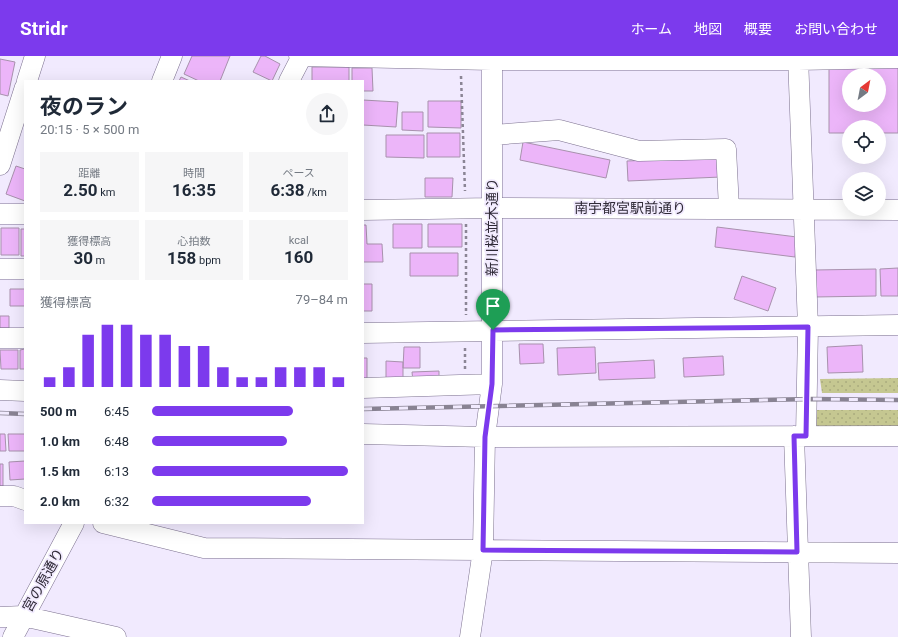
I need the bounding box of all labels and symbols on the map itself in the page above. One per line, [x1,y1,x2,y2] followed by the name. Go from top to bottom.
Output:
[842,68,886,112] north arrow
[484,178,500,276] street label: 新川桜並木通り
[574,200,686,216] street label: 南宇都宮駅前通り
[476,289,510,330] pin
[19,546,67,614] street label: 宮の原通り

